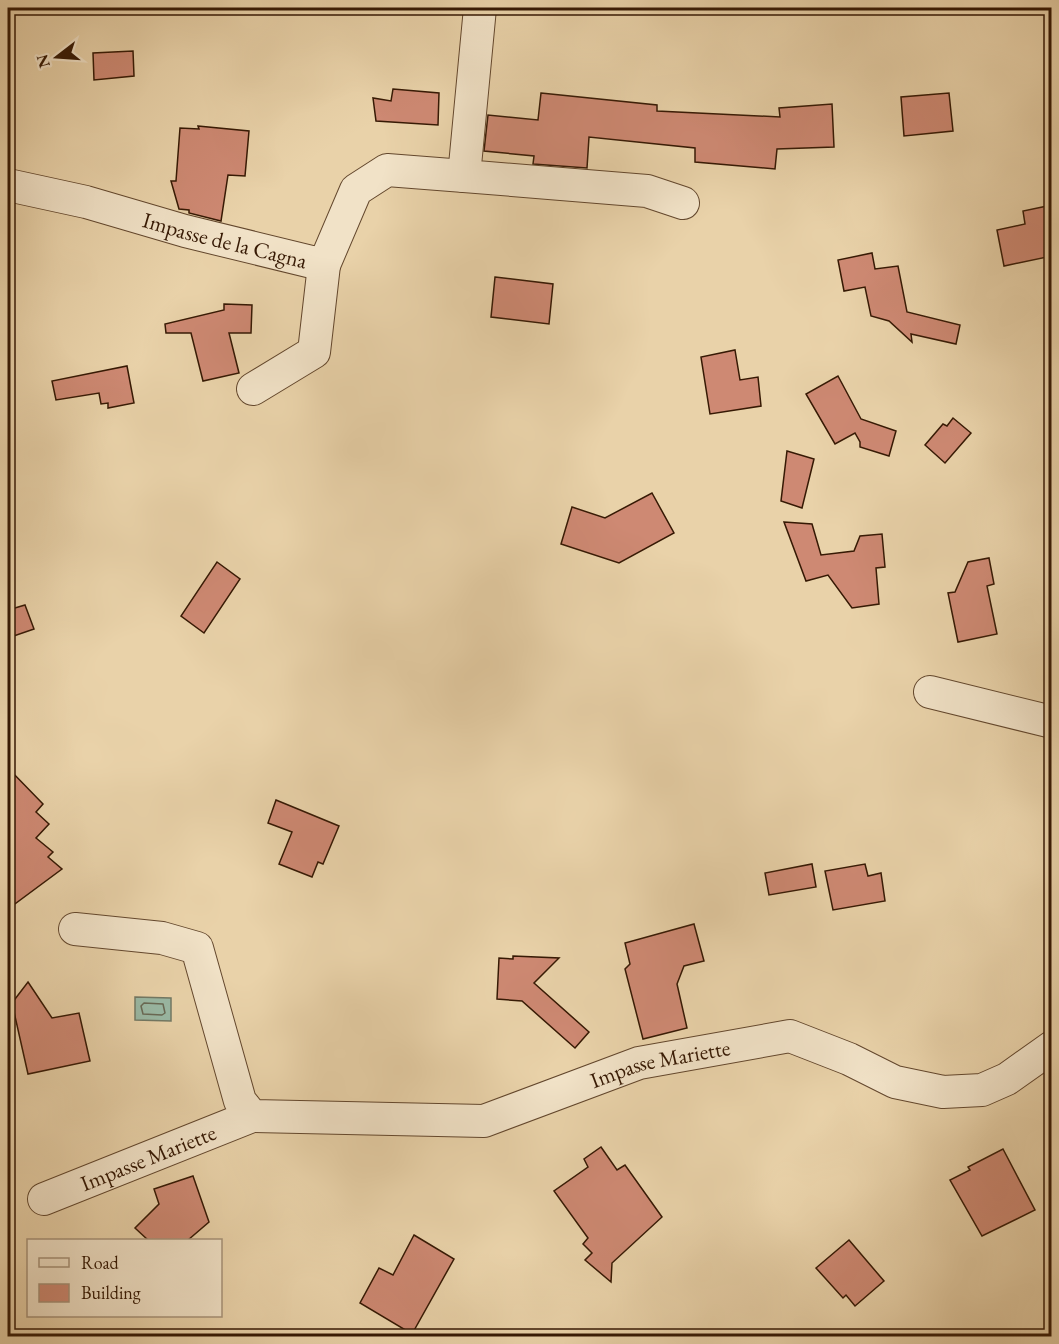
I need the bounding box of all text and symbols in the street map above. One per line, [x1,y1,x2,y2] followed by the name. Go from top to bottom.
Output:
[27,27,87,87] north arrow
[31,52,55,71] text: N
[139,205,310,275] street label: Impasse de la Cagna
[586,1033,733,1095] street label: Impasse Mariette
[76,1118,221,1198] street label: Impasse Mariette
[27,1239,222,1317] legend
[81,1251,120,1274] text: Road
[81,1281,141,1304] text: Building

